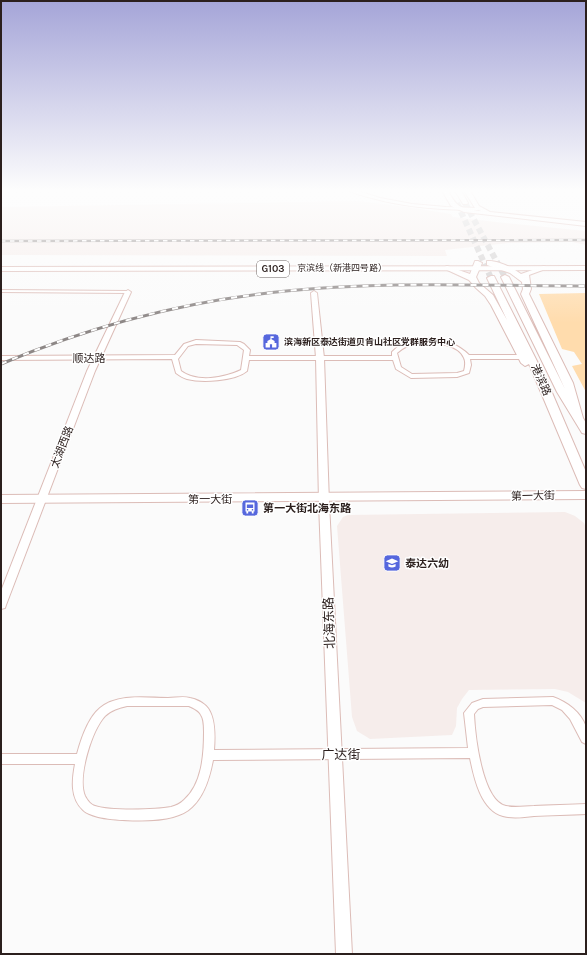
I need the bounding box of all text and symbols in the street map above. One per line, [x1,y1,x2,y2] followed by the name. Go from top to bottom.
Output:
[257,261,289,277] road number: G103
[297,263,387,273] street label: 京滨线（新港四号路）
[261,332,281,352] public building icon: 滨海新区泰达街道贝肯山社区党群服务中心
[284,336,455,347] place label: 滨海新区泰达街道贝肯山社区党群服务中心
[73,352,106,365] street label: 顺达路
[528,362,554,398] street label: 港滨路
[48,424,76,470] street label: 太湖西路
[511,489,555,503] street label: 第一大街
[188,493,232,506] street label: 第一大街
[240,498,260,518] bus stop icon: 第一大街北海东路
[263,502,352,515] place label: 第一大街北海东路
[382,553,402,573] school or university icon: 泰达六幼
[405,557,449,570] place label: 泰达六幼
[321,597,337,649] street label: 北海东路
[321,747,361,762] street label: 广达街

